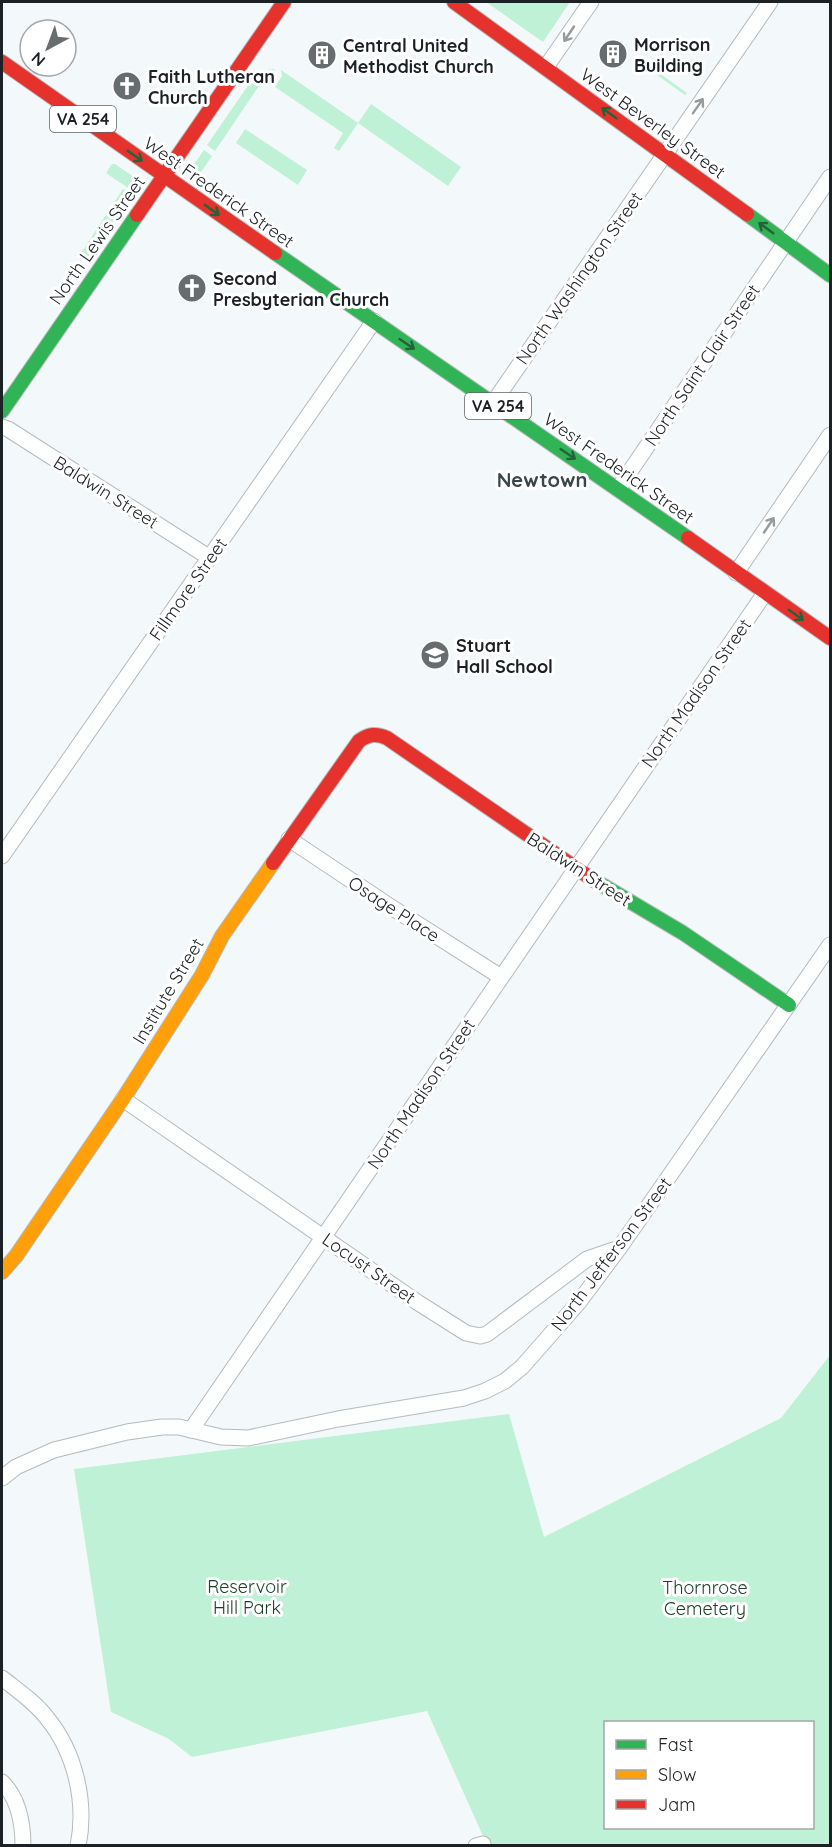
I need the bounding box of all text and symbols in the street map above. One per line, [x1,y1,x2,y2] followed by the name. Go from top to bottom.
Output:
[18,18,78,78] north arrow
[563,26,575,42] one-way arrow
[634,33,710,77] place label: Morrison Building
[343,34,494,78] place label: Central United Methodist Church
[597,38,629,70] building icon: Morrison Building
[306,39,338,71] building icon: Central United Methodist Church
[27,48,49,71] text: N
[576,63,730,183] street label: West Beverley Street
[148,65,275,109] place label: Faith Lutheran Church
[111,70,143,102] church icon: Faith Lutheran Church
[692,99,704,115] one-way arrow
[50,106,116,132] road number: VA 254
[601,107,617,120] one-way arrow
[139,131,299,253] street label: West Frederick Street
[127,150,143,162] one-way arrow
[44,171,150,309] street label: North Lewis Street
[511,187,647,369] street label: North Washington Street
[204,204,220,216] one-way arrow
[759,222,775,234] one-way arrow
[213,267,389,311] place label: Second Presbyterian Church
[176,272,208,304] church icon: Second Presbyterian Church
[639,280,765,450] street label: North Saint Clair Street
[399,338,415,350] one-way arrow
[465,393,531,419] road number: VA 254
[539,407,699,529] street label: West Frederick Street
[560,448,576,460] one-way arrow
[49,451,163,533] street label: Baldwin Street
[497,467,587,492] district label: Newtown
[763,517,775,534] one-way arrow
[144,533,232,645] street label: Fillmore Street
[788,609,804,621] one-way arrow
[636,614,756,772] street label: North Madison Street
[456,634,553,678] place label: Stuart Hall School
[419,639,451,671] school or university icon: Stuart Hall School
[523,827,635,911] street label: Baldwin Street
[344,871,444,947] street label: Osage Place
[127,934,209,1048] street label: Institute Street
[362,1014,480,1174] street label: North Madison Street
[546,1173,676,1335] street label: North Jefferson Street
[318,1227,420,1309] street label: Locust Street
[207,1575,287,1619] park label: Reservoir Hill Park
[662,1576,748,1620] park label: Thornrose Cemetery
[604,1721,814,1829] legend
[658,1733,693,1756] text: Fast
[658,1763,696,1786] text: Slow
[658,1793,696,1816] text: Jam

